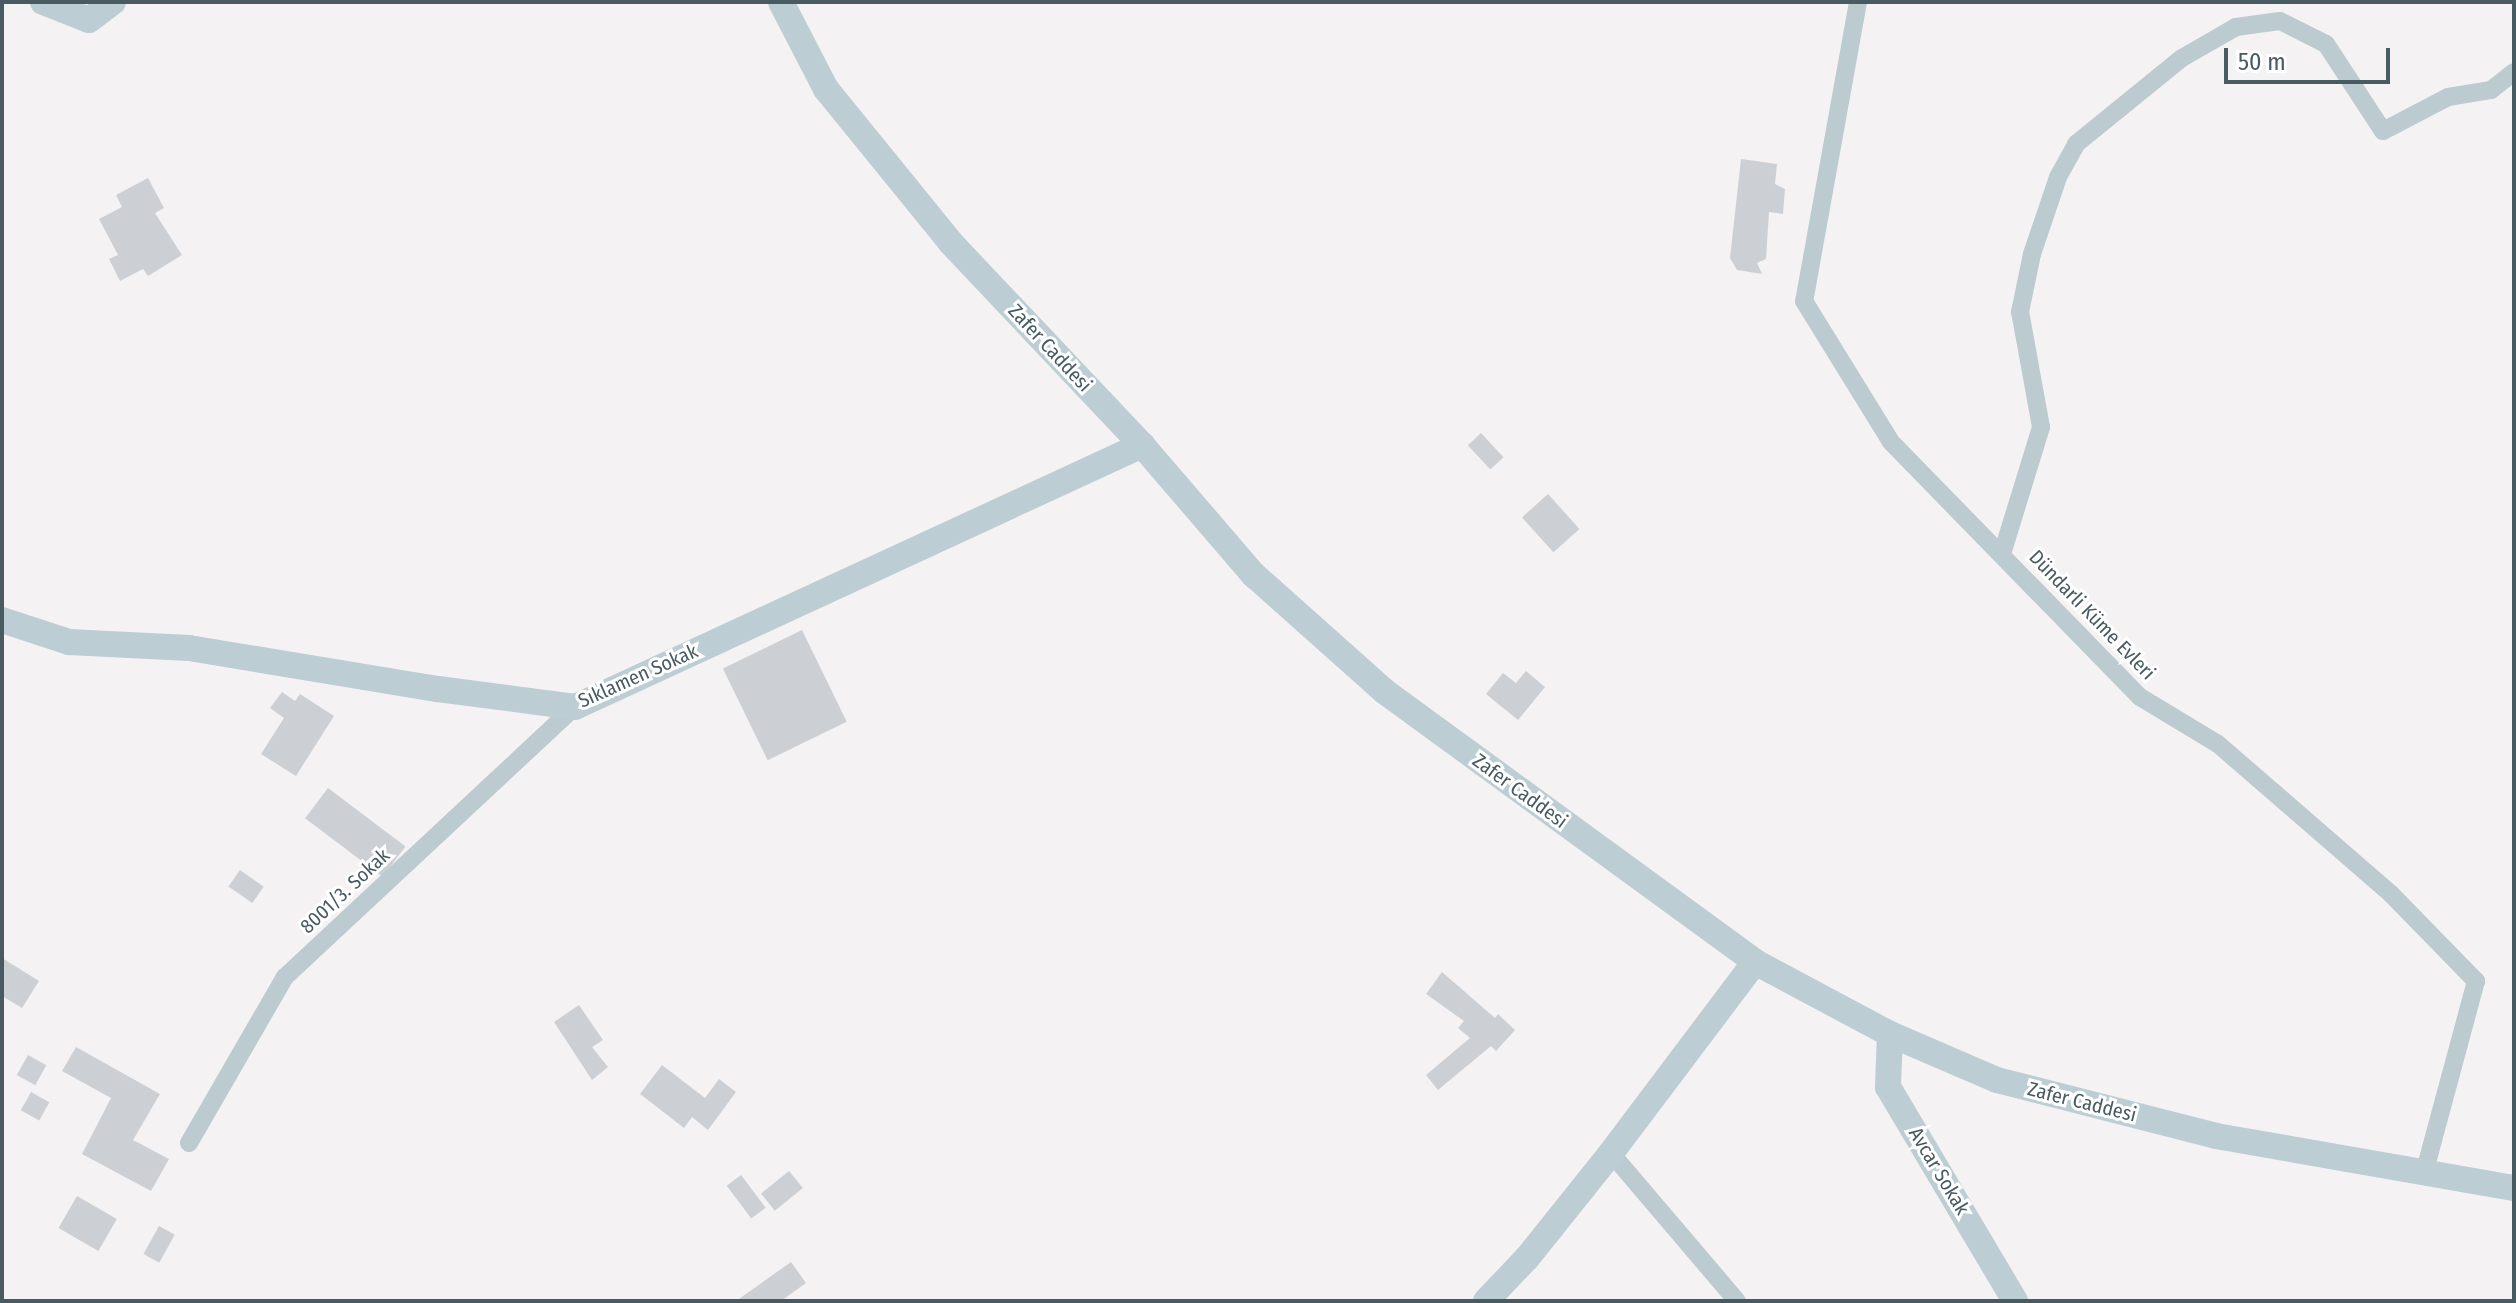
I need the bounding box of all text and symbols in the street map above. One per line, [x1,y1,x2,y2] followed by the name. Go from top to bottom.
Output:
[2228,32,2394,82] scale bar
[2238,48,2286,76] text: 50 m
[1003,299,1097,397] street label: Zafer Caddesi
[2024,545,2160,685] street label: Dündarli Küme Evleri
[574,639,702,713] street label: Sıklamen Sokak
[1468,749,1572,833] street label: Zafer Caddesi
[295,844,395,938] street label: 8001/3. Sokak
[2025,1077,2139,1127] street label: Zafer Caddesi
[1904,1123,1974,1219] street label: Avcar Sokak

